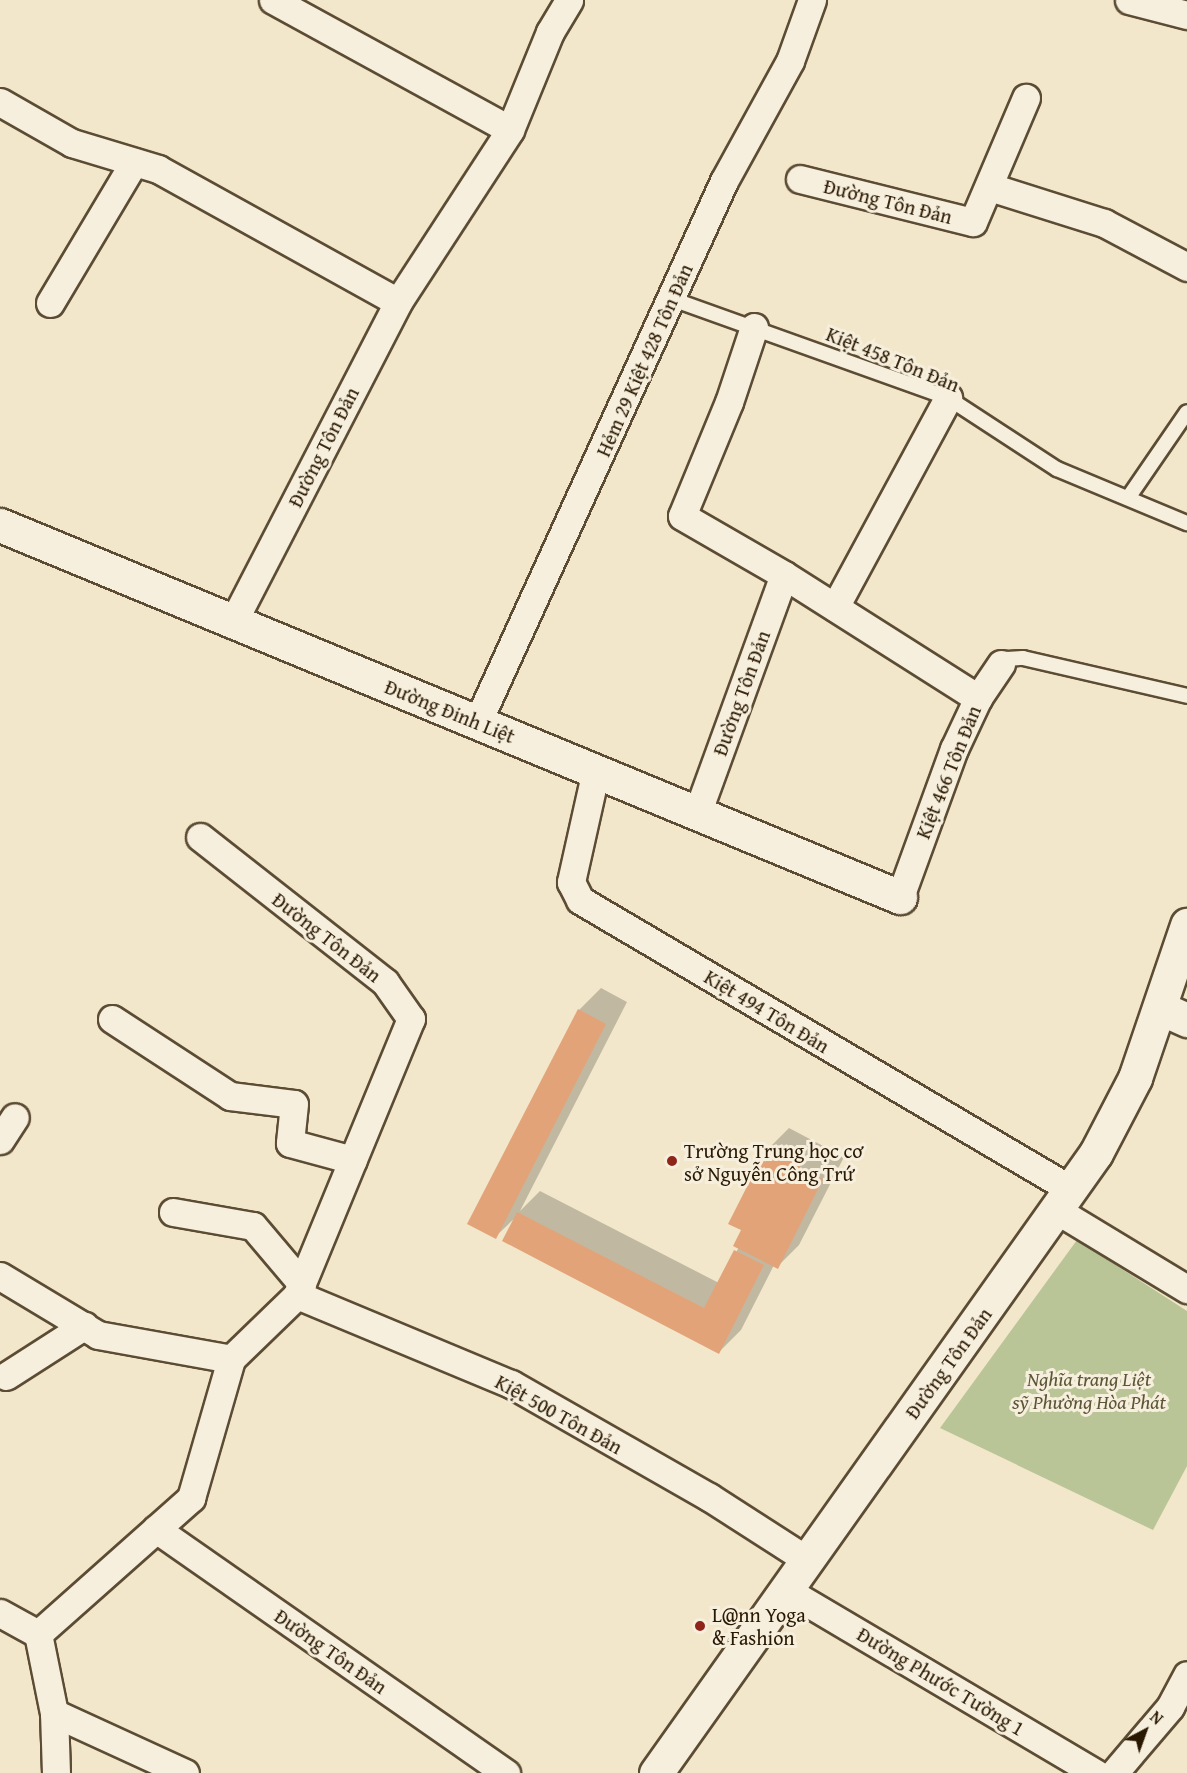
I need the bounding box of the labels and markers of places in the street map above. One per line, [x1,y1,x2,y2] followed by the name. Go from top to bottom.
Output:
[684,1138,863,1185] place label: Trường Trung học cơ sở Nguyễn Công Trứ
[665,1154,679,1168] marker: Trường Trung học cơ sở Nguyễn Công Trứ
[712,1602,806,1649] place label: L@nn Yoga & Fashion
[693,1619,707,1633] marker: L@nn Yoga & Fashion

